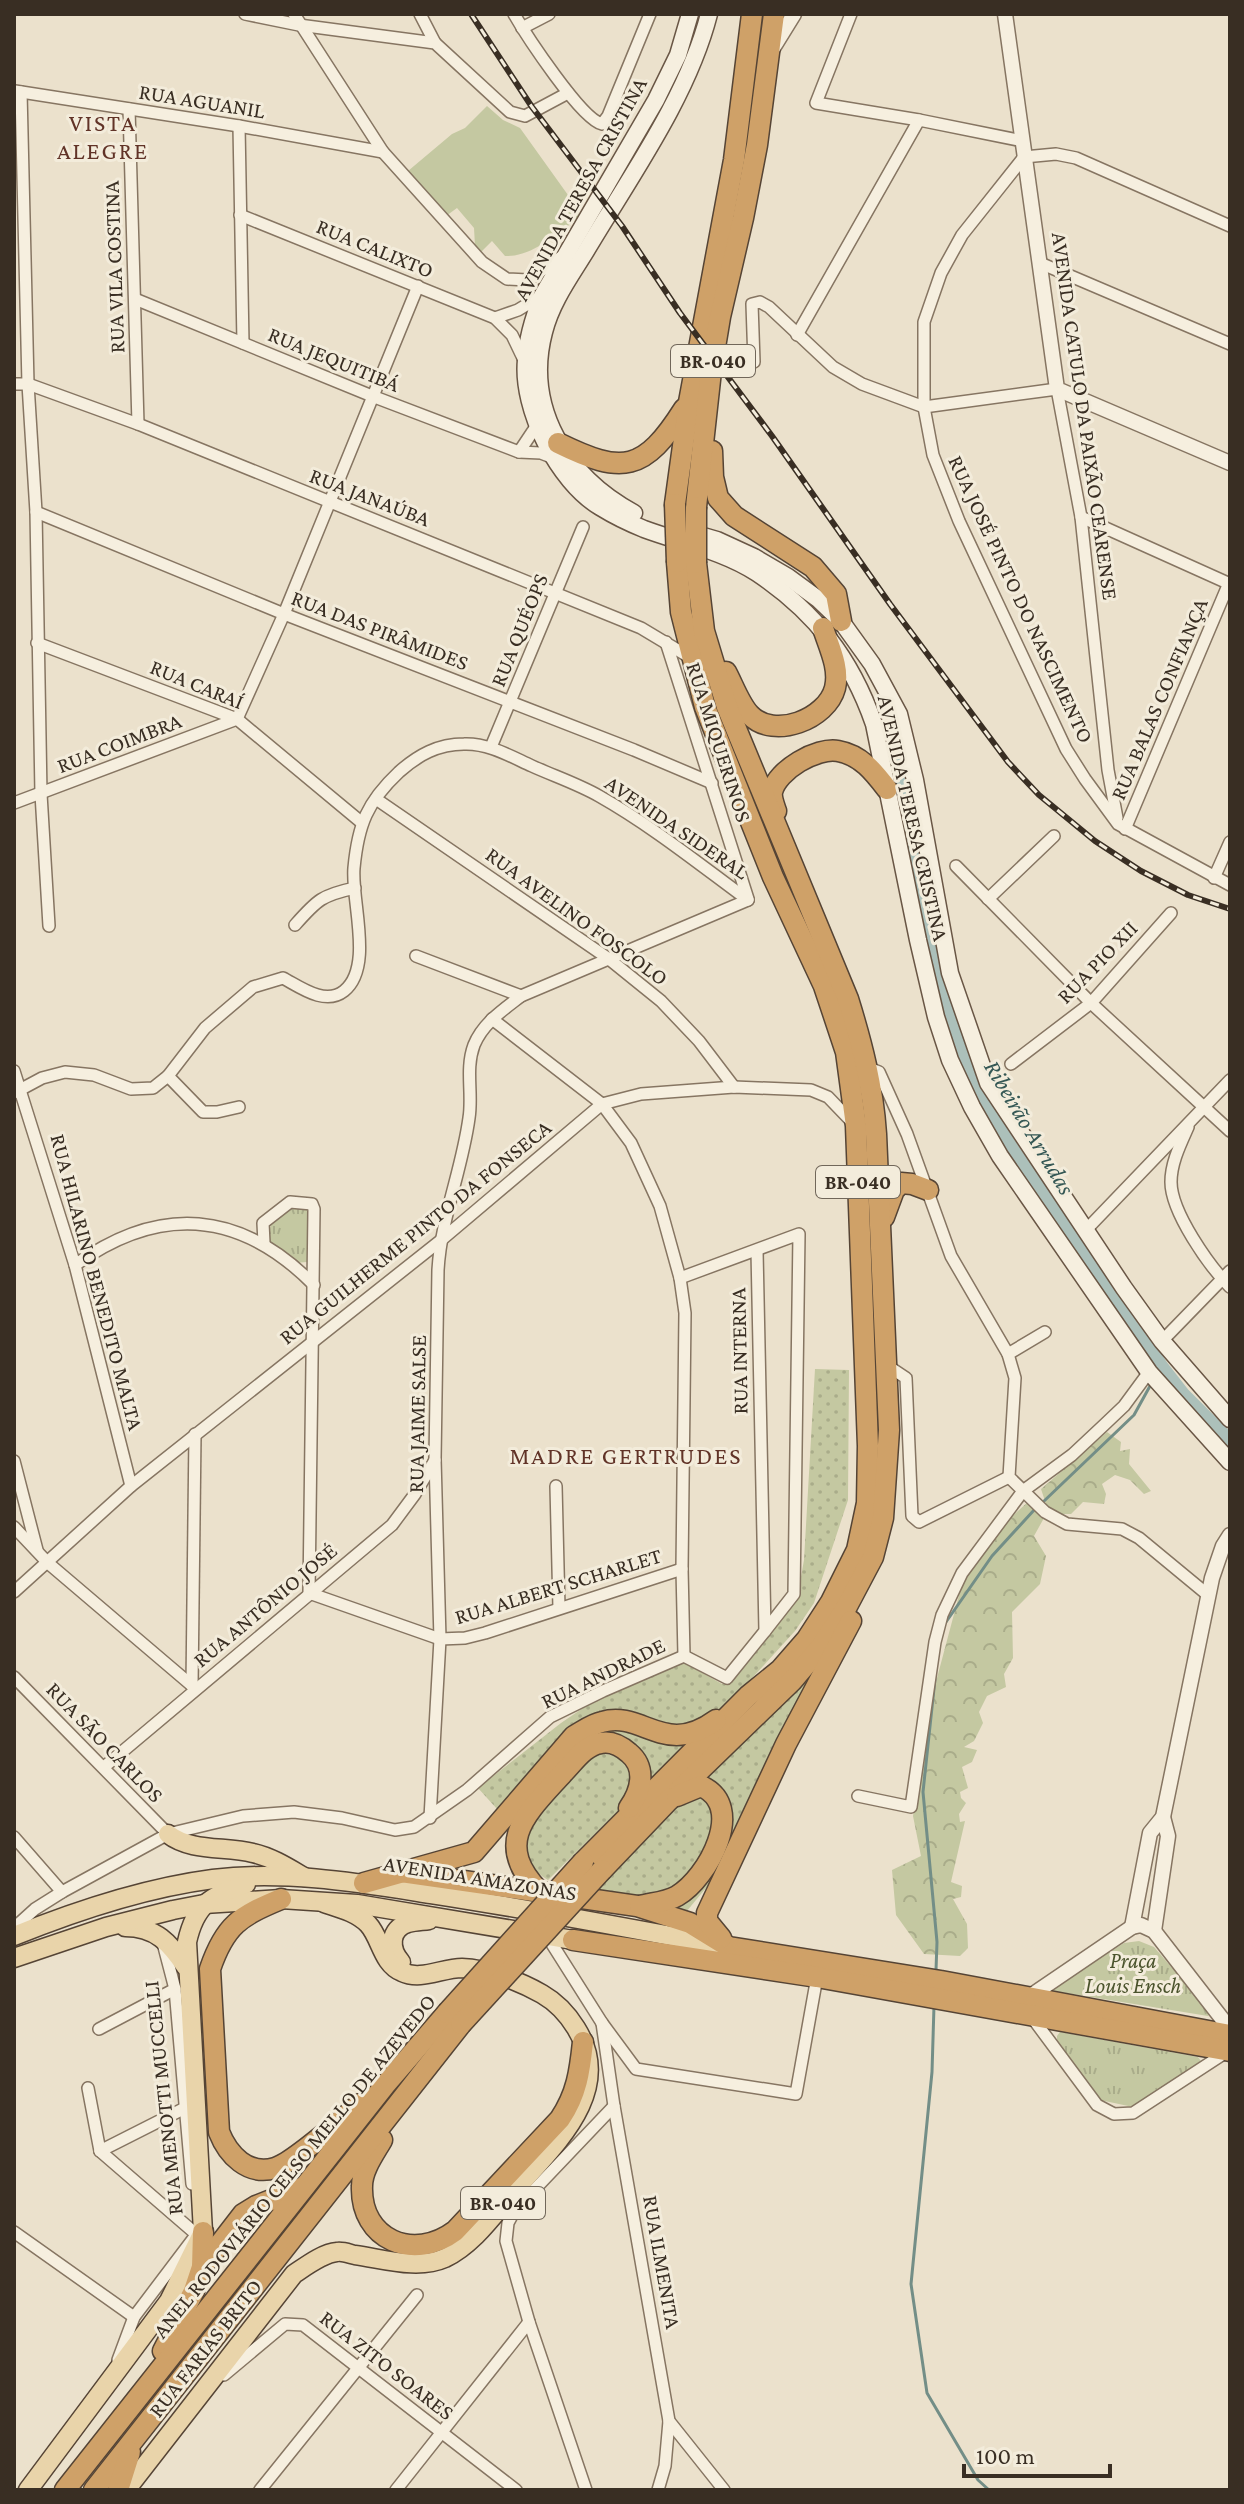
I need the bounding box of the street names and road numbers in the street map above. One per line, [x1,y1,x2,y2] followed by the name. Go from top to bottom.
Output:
[508,73,652,305] street label: AVENIDA TERESA CRISTINA
[137,79,267,123] street label: RUA AGUANIL
[98,180,130,354] street label: RUA VILA COSTINA
[313,213,437,283] street label: RUA CALIXTO
[1047,230,1123,602] street label: AVENIDA CATULO DA PAIXÃO CEARENSE
[265,321,404,397] street label: RUA JEQUITIBÁ
[671,345,755,377] road number: BR-040
[943,451,1099,747] street label: RUA JOSÉ PINTO DO NASCIMENTO
[306,463,434,532] street label: RUA JANAÚBA
[485,570,553,690] street label: RUA QUÉOPS
[288,585,472,675] street label: RUA DAS PIRÂMIDES
[1105,594,1213,804] street label: RUA BALAS CONFIANÇA
[147,654,248,714] street label: RUA CARAÍ
[681,659,757,825] street label: RUA MIQUERINOS
[873,693,954,944] street label: AVENIDA TERESA CRISTINA
[53,708,185,778] street label: RUA COIMBRA
[601,770,753,884] street label: AVENIDA SIDERAL
[481,842,673,990] street label: RUA AVELINO FOSCOLO
[1052,916,1142,1008] street label: RUA PIO XII
[274,1114,556,1349] street label: RUA GUILHERME PINTO DA FONSECA
[45,1131,149,1433] street label: RUA HILARINO BENEDITO MALTA
[816,1166,900,1198] road number: BR-040
[725,1287,753,1414] street label: RUA INTERNA
[403,1335,431,1493] street label: RUA JAIME SALSE
[188,1538,342,1672] street label: RUA ANTÔNIO JOSÉ
[452,1543,664,1629] street label: RUA ALBERT SCHARLET
[537,1632,669,1714] street label: RUA ANDRADE
[41,1677,169,1807] street label: RUA SÃO CARLOS
[382,1850,578,1906] street label: AVENIDA AMAZONAS
[138,1980,188,2216] street label: RUA MENOTTI MUCCELLI
[147,1989,441,2343] street label: ANEL RODOVIÁRIO CELSO MELLO DE AZEVEDO
[461,2187,545,2219] road number: BR-040
[638,2193,686,2331] street label: RUA ILMENITA
[143,2274,267,2422] street label: RUA FARIAS BRITO
[315,2305,459,2425] street label: RUA ZITO SOARES

